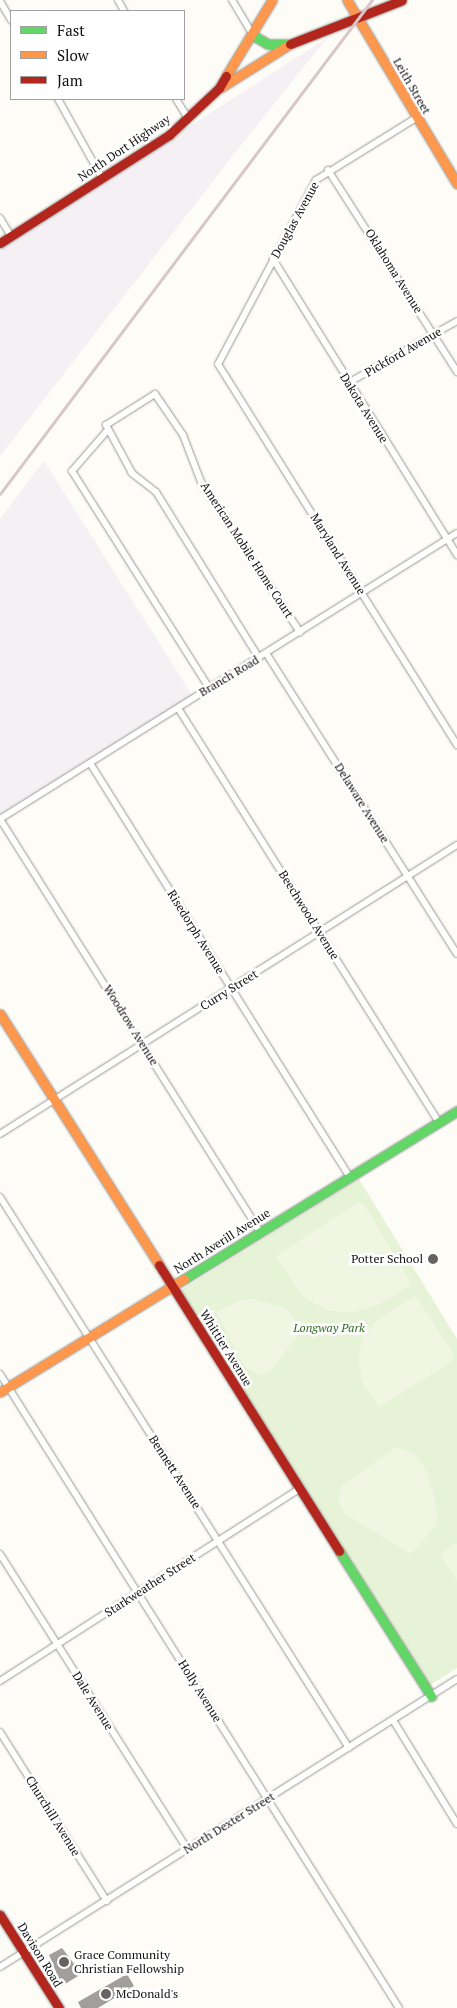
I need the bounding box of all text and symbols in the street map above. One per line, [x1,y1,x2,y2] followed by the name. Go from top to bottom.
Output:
[10,10,185,100] legend
[57,20,85,40] text: Fast
[57,45,89,65] text: Slow
[390,55,434,117] street label: Leith Street
[57,70,83,90] text: Jam
[75,112,173,184] street label: North Dort Highway
[268,179,322,261] street label: Douglas Avenue
[362,226,426,316] street label: Oklahoma Avenue
[362,324,444,380] street label: Pickford Avenue
[337,370,391,446] street label: Dakota Avenue
[198,479,296,621] street label: American Mobile Home Court
[307,511,369,597] street label: Maryland Avenue
[196,652,262,700] street label: Branch Road
[332,760,392,846] street label: Delaware Avenue
[276,868,342,962] street label: Beechwood Avenue
[164,887,228,977] street label: Risedorph Avenue
[198,967,260,1013] street label: Curry Street
[100,982,162,1068] street label: Woodrow Avenue
[171,1205,273,1277] street label: North Averill Avenue
[351,1252,423,1266] place label: Potter School
[427,1253,439,1265] marker: Potter School
[197,1307,255,1389] street label: Whittier Avenue
[293,1321,365,1335] park label: Longway Park
[146,1433,204,1511] street label: Bennett Avenue
[102,1550,198,1620] street label: Starkweather Street
[175,1657,225,1725] street label: Holly Avenue
[69,1669,117,1733] street label: Dale Avenue
[23,1773,83,1859] street label: Churchill Avenue
[181,1789,277,1857] street label: North Dexter Street
[15,1920,65,1990] street label: Davison Road
[74,1948,184,1976] place label: Grace Community Christian Fellowship
[58,1956,70,1968] marker: Grace Community Christian Fellowship
[116,1987,178,2001] place label: McDonald's
[100,1988,112,2000] marker: McDonald's

